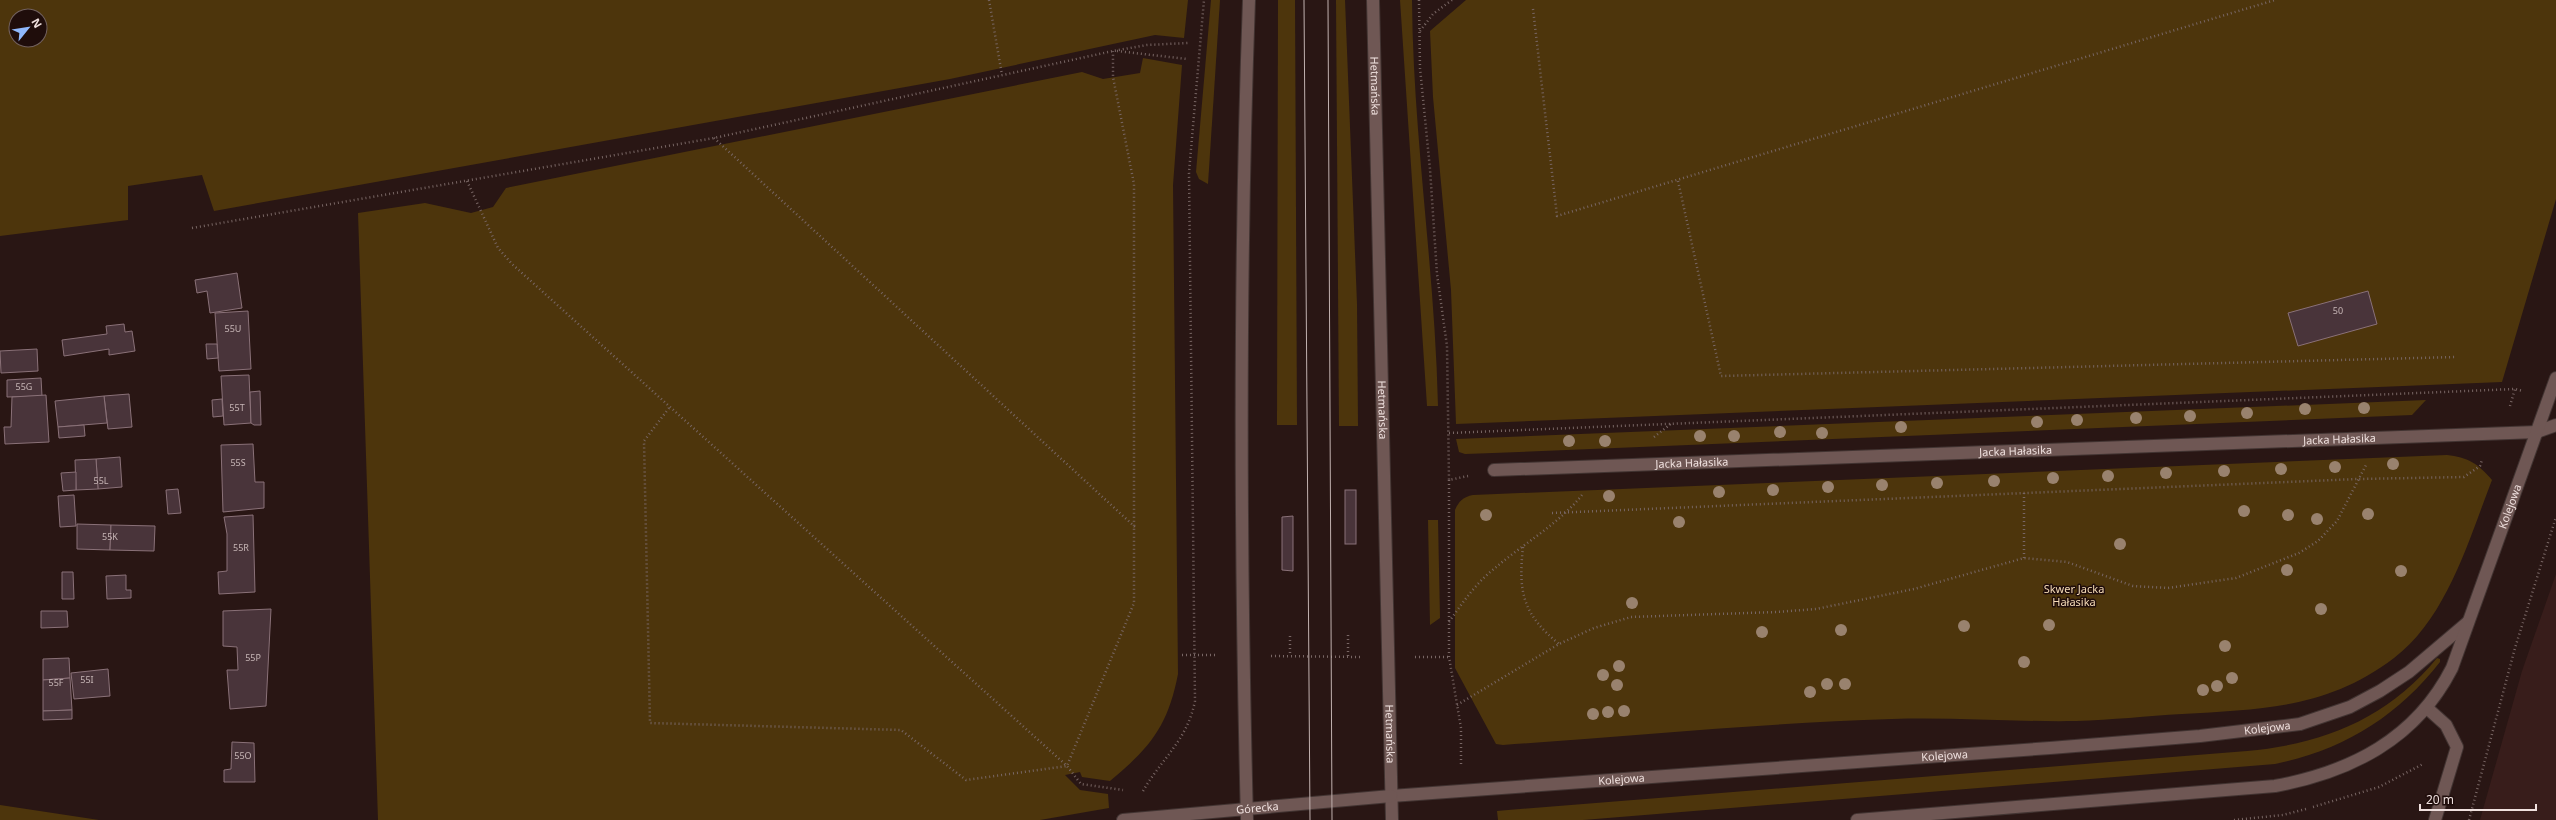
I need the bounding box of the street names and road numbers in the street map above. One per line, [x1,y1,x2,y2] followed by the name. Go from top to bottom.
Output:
[1367,56,1384,116] street label: Hetmańska
[1375,380,1391,440] street label: Hetmańska
[2302,430,2376,448] street label: Jacka Hałasika
[1978,442,2052,459] street label: Jacka Hałasika
[1654,453,1729,471] street label: Jacka Hałasika
[2495,482,2524,531] street label: Kolejowa
[1382,704,1399,763] street label: Hetmańska
[2243,717,2291,738] street label: Kolejowa
[1921,746,1968,764] street label: Kolejowa
[1598,770,1645,788] street label: Kolejowa
[1236,798,1279,817] street label: Górecka

